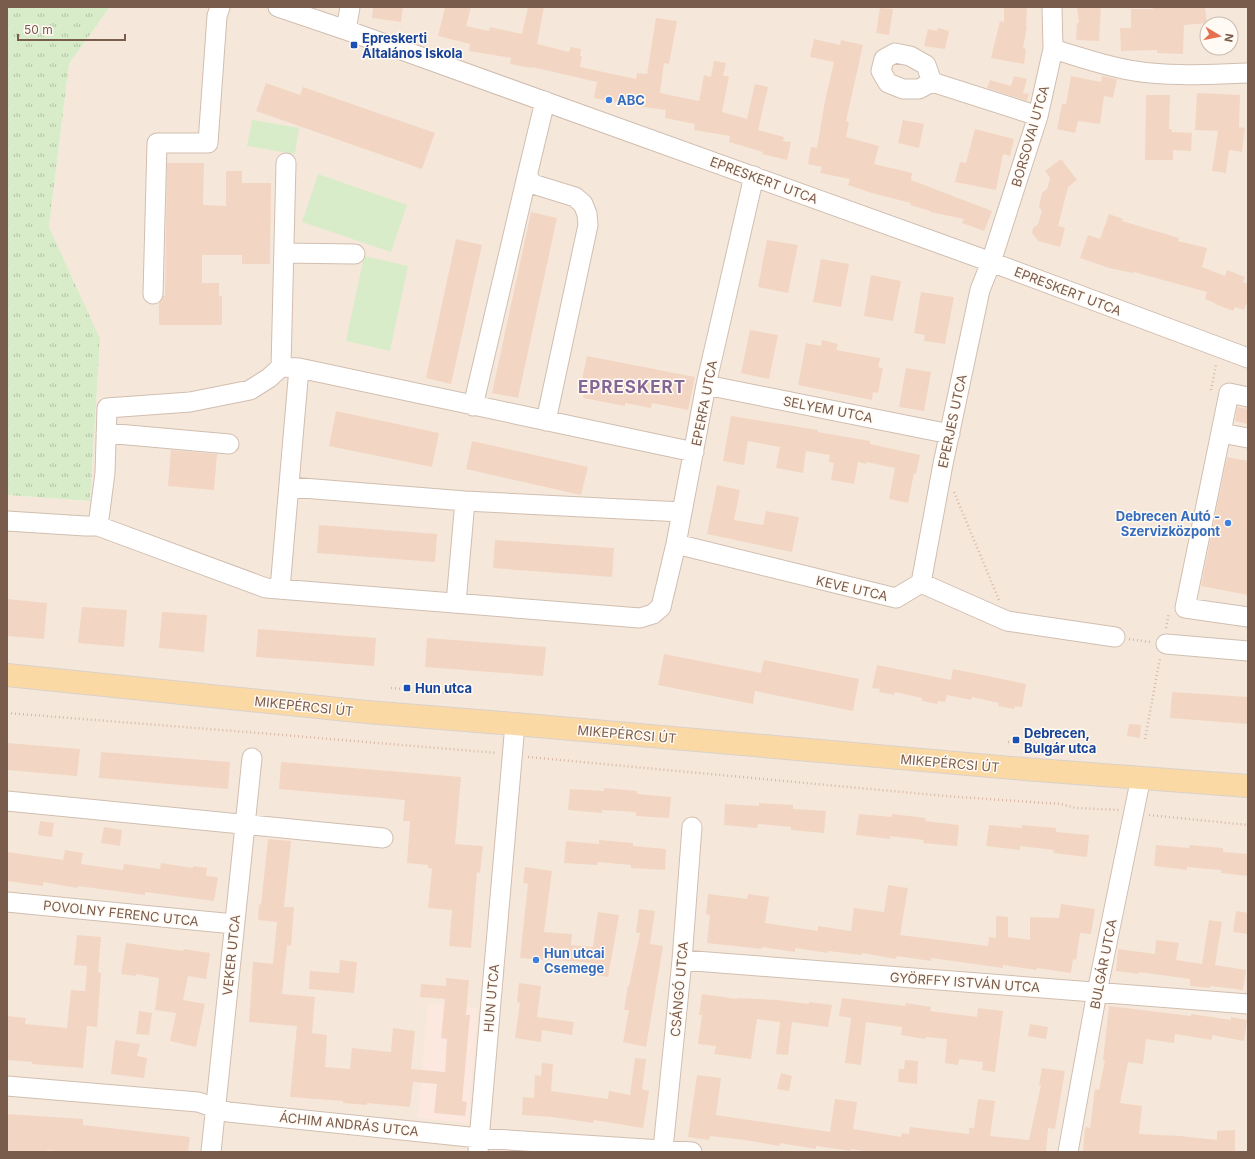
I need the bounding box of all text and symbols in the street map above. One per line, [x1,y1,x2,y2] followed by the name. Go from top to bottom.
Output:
[18,16,125,42] scale bar
[1199,16,1239,56] north arrow
[24,22,53,37] text: 50 m
[362,30,463,61] place label: Epreskerti Általános Iskola
[1221,32,1236,43] text: N
[349,40,359,50] marker: Epreskerti Általános Iskola
[1008,83,1052,189] street label: BORSOVAI UTCA
[617,92,645,108] place label: ABC
[604,95,614,105] marker: ABC
[708,153,820,207] street label: EPRESKERT UTCA
[1012,263,1124,319] street label: EPRESKERT UTCA
[688,359,720,447] street label: EPERFA UTCA
[934,373,970,469] street label: EPERJES UTCA
[578,377,686,397] district label: EPRESKERT
[782,392,874,426] street label: SELYEM UTCA
[1116,508,1220,539] place label: Debrecen Autó - Szervizközpont
[1223,518,1233,528] marker: Debrecen Autó - Szervizközpont
[815,572,889,604] street label: KEVE UTCA
[415,680,472,696] place label: Hun utca
[402,683,412,693] marker: Hun utca
[254,693,354,719] street label: MIKEPÉRCSI ÚT
[577,722,677,746] street label: MIKEPÉRCSI ÚT
[1024,725,1096,756] place label: Debrecen, Bulgár utca
[1011,735,1021,745] marker: Debrecen, Bulgár utca
[900,751,1000,775] street label: MIKEPÉRCSI ÚT
[42,897,200,929] street label: POVOLNY FERENC UTCA
[219,914,243,996] street label: VEKER UTCA
[1086,918,1120,1010] street label: BULGÁR UTCA
[667,941,691,1037] street label: CSÁNGÓ UTCA
[544,945,605,976] place label: Hun utcai Csemege
[531,955,541,965] marker: Hun utcai Csemege
[480,963,502,1033] street label: HUN UTCA
[889,969,1041,995] street label: GYÖRFFY ISTVÁN UTCA
[279,1109,419,1139] street label: ÁCHIM ANDRÁS UTCA

